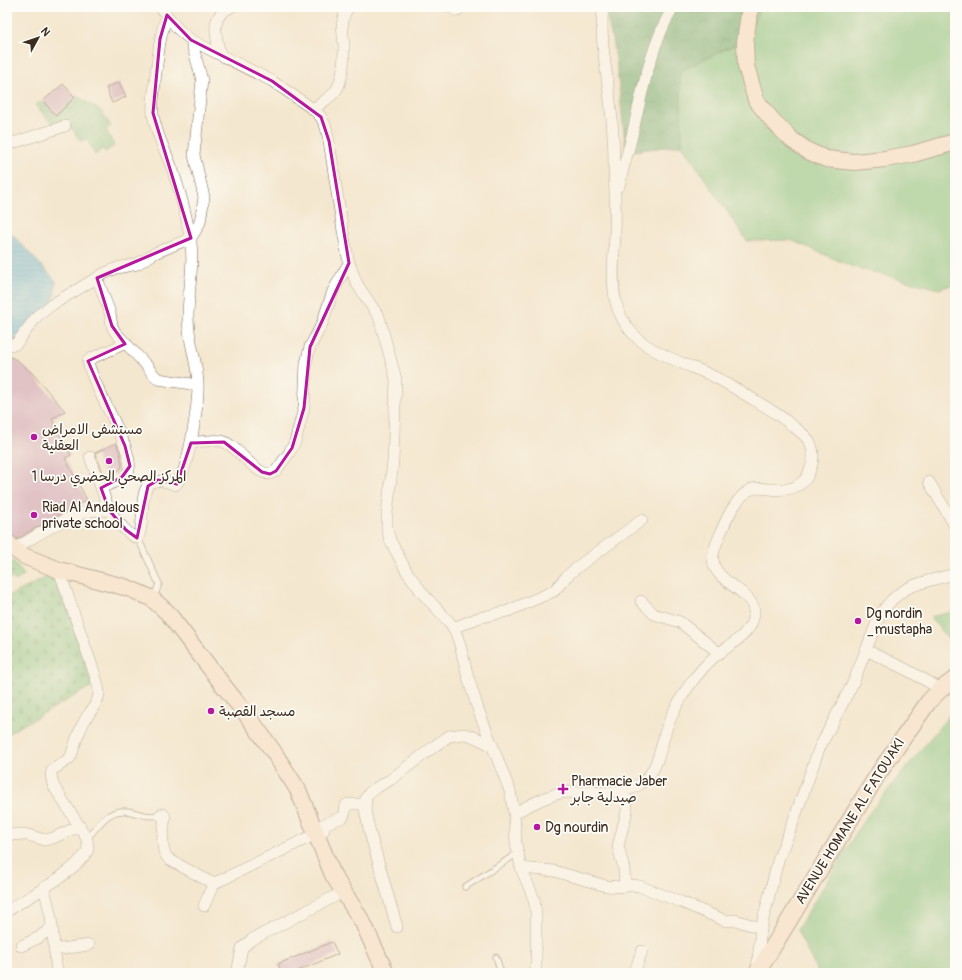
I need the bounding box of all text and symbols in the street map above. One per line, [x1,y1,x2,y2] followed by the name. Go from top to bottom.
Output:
[18,18,58,58] north arrow
[38,25,53,39] text: N
[42,421,143,454] place label: مستشفى الامراض العقلية
[29,432,39,442] marker: مستشفى الامراض العقلية
[104,456,114,466] marker: المركز الصحي الحضري درسا 1
[32,468,186,489] place label: المركز الصحي الحضري درسا 1
[42,499,140,532] place label: Riad Al Andalous private school
[29,510,39,520] marker: Riad Al Andalous private school
[866,605,932,638] place label: Dg nordin _mustapha
[853,616,863,626] marker: Dg nordin _mustapha
[219,703,295,720] place label: مسجد القصبة
[206,706,216,716] marker: مسجد القصبة
[792,735,908,907] street label: AVENUE HOMANE AL FATOUAKI
[570,773,667,806] place label: Pharmacie Jaber صيدلية جابر
[558,784,568,794] marker: Pharmacie Jaber صيدلية جابر
[545,819,609,836] place label: Dg nourdin
[532,822,542,832] marker: Dg nourdin

